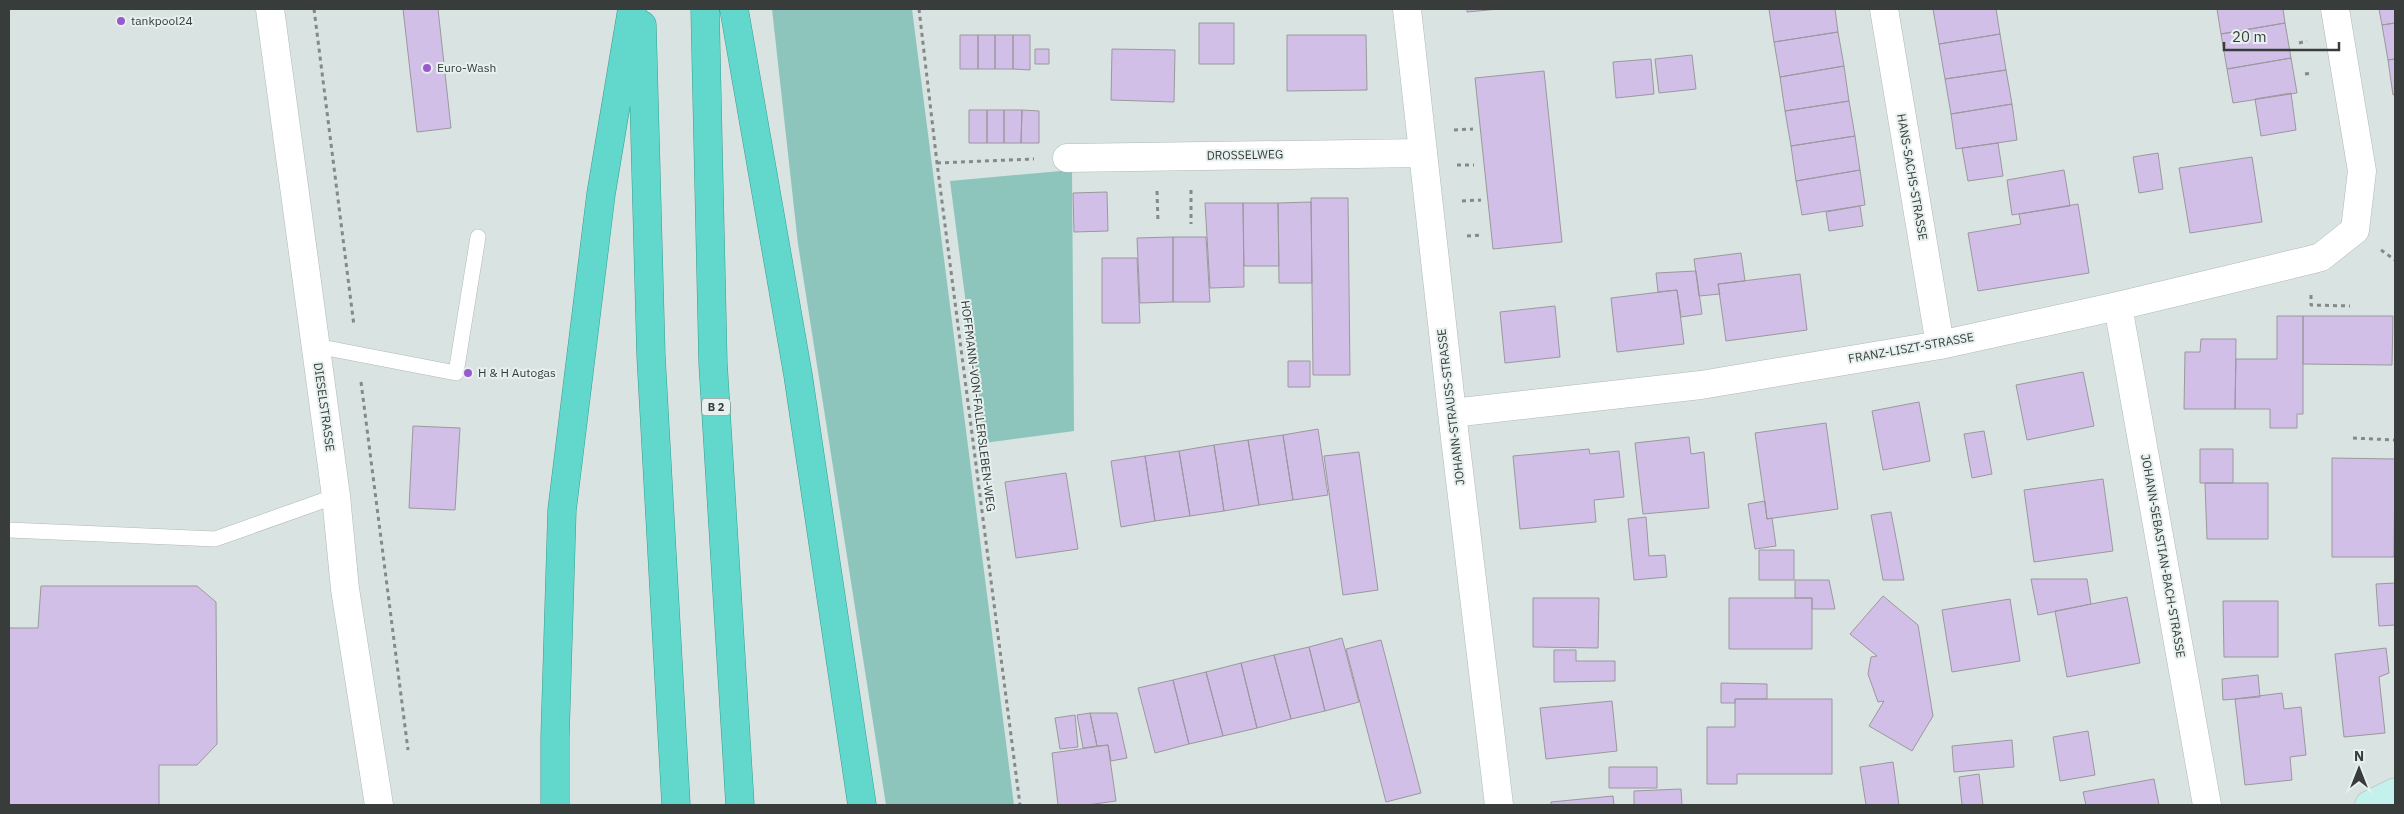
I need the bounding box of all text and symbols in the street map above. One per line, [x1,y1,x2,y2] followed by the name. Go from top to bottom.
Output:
[131,13,193,28] place label: tankpool24
[115,15,127,27] marker: tankpool24
[2224,20,2339,52] scale bar
[2232,27,2267,46] text: 20 m
[437,60,496,75] place label: Euro-Wash
[421,62,433,74] marker: Euro-Wash
[1894,112,1931,241] street label: HANS-SACHS-STRASSE
[1207,146,1283,163] street label: DROSSELWEG
[958,299,999,512] street label: HOFFMANN-VON-FALLERSLEBEN-WEG
[1433,328,1468,486] street label: JOHANN-STRAUSS-STRASSE
[1847,329,1975,366] street label: FRANZ-LISZT-STRASSE
[311,361,338,452] street label: DIESELSTRASSE
[478,365,556,380] place label: H & H Autogas
[462,367,474,379] marker: H & H Autogas
[702,398,730,416] road number: B 2
[2138,453,2189,659] street label: JOHANN-SEBASTIAN-BACH-STRASSE
[2334,744,2384,794] north arrow
[2354,747,2364,765] text: N

